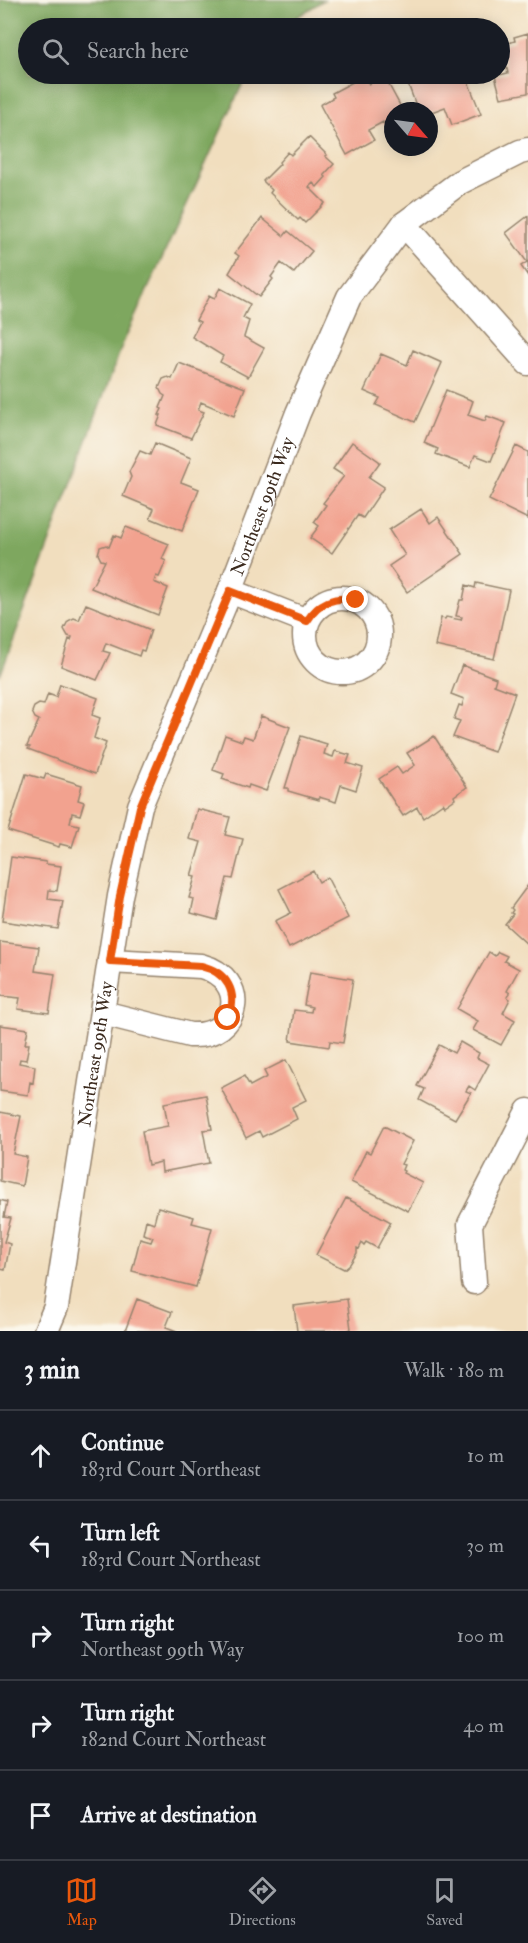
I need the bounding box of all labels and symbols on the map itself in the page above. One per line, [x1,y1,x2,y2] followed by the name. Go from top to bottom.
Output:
[384,102,438,156] north arrow
[225,433,300,579] street label: Northeast 99th Way
[342,586,368,612] route end
[73,979,118,1128] street label: Northeast 99th Way
[214,1004,240,1030] route start

